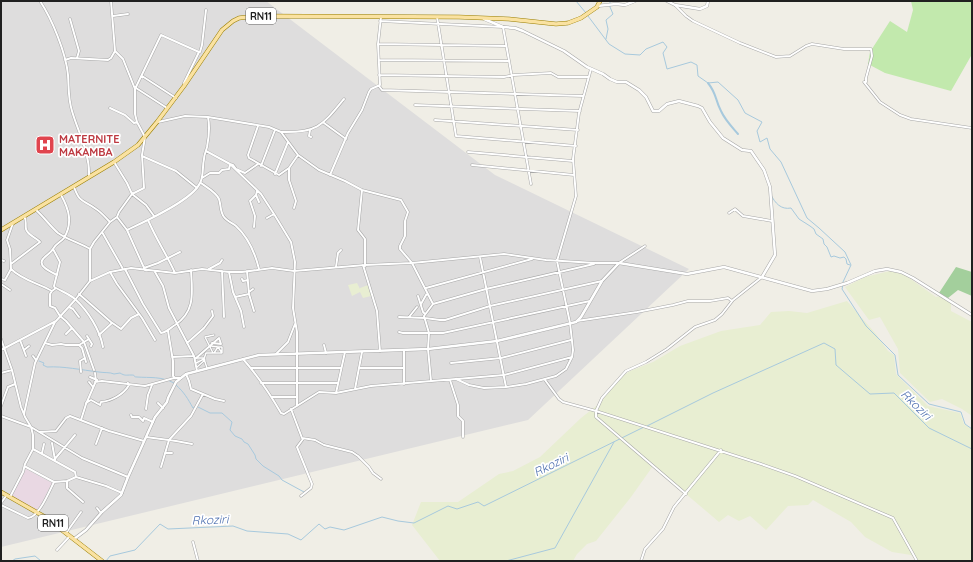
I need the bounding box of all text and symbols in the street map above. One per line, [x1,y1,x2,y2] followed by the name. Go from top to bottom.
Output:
[246,8,276,24] road number: RN11
[59,132,120,159] place label: MATERNITE MAKAMBA
[34,134,56,156] hospital icon: MATERNITE MAKAMBA
[898,386,936,424] water label: Rkoziri
[531,449,572,479] water label: Rkoziri
[191,511,230,528] water label: Rkoziri
[38,515,68,531] road number: RN11

